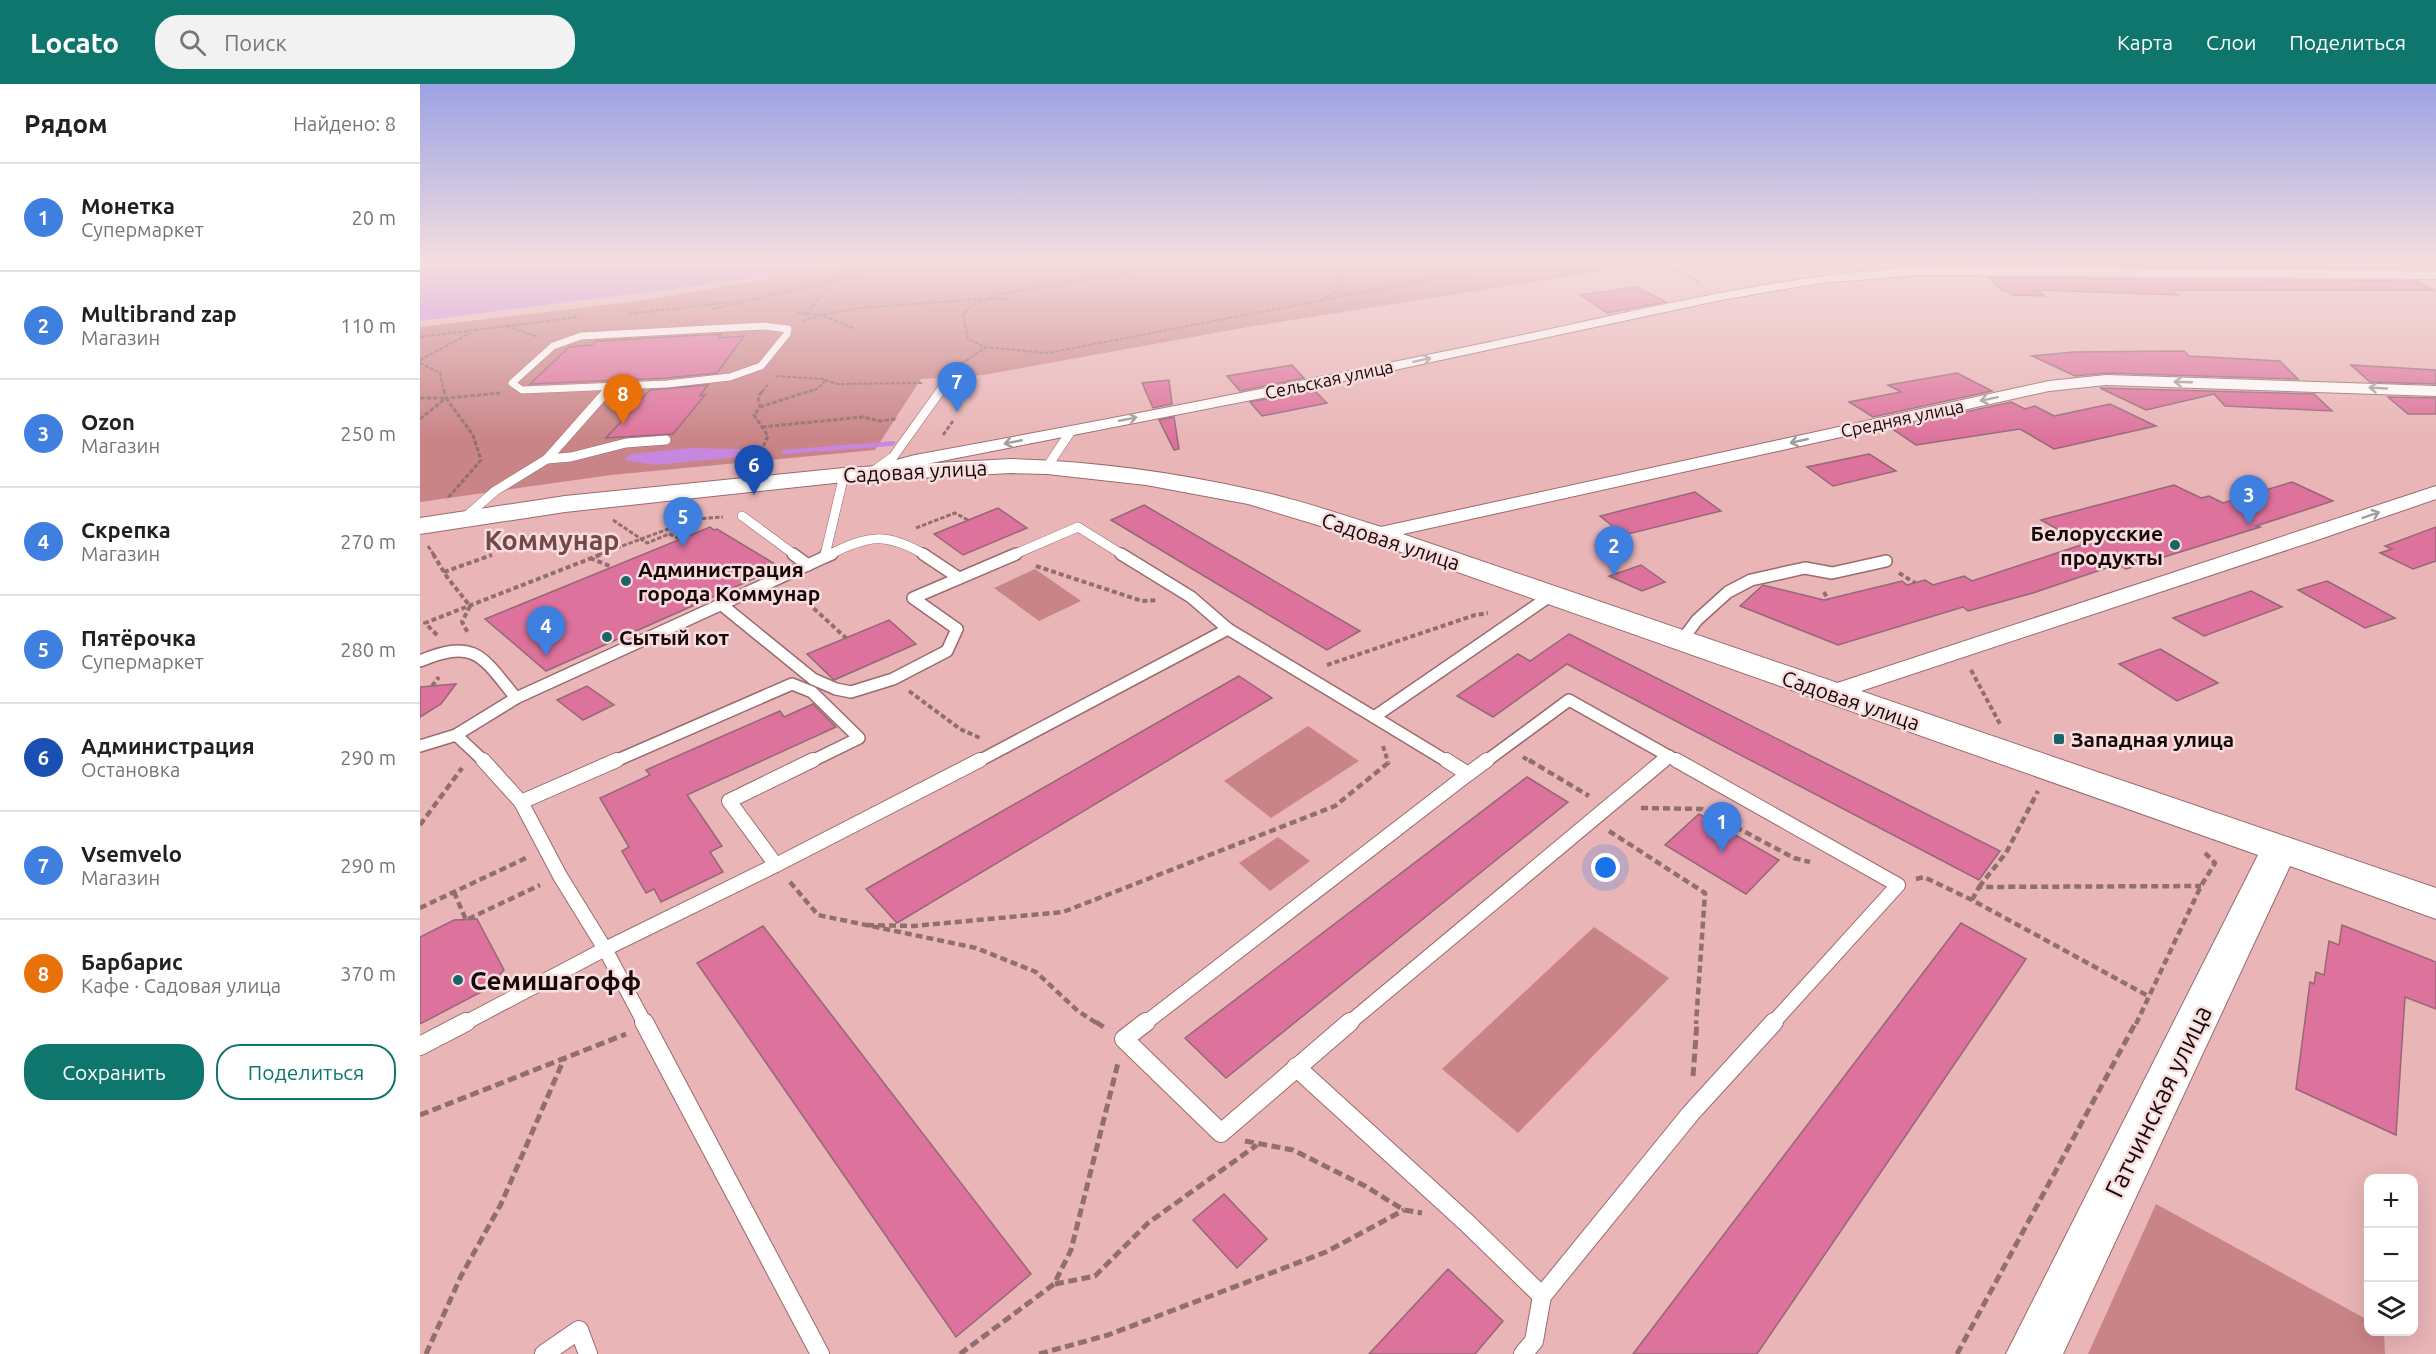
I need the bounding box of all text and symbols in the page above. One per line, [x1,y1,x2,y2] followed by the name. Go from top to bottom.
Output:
[155,15,575,69] search box
[176,26,209,59] icon: search
[30,27,119,58] text: Locato
[224,30,287,55] text: Поиск
[2117,30,2173,54] text: Карта
[2206,30,2256,54] text: Слои
[2289,30,2406,54] text: Поделиться
[24,109,108,138] text: Рядом
[293,112,396,135] text: Найдено: 8
[81,193,175,218] text: Монетка
[38,206,49,229] text: 1
[352,206,396,229] text: 20 m
[81,218,204,241] text: Супермаркет
[81,301,237,326] text: Multibrand zap
[38,314,49,337] text: 2
[340,314,396,337] text: 110 m
[81,326,160,349] text: Магазин
[1412,354,1431,366] one-way arrow
[1263,356,1395,402] street label: Сельская улица
[938,362,976,412] pin: 7
[604,374,642,424] pin: 8
[2173,377,2193,388] one-way arrow
[2368,383,2388,394] one-way arrow
[1980,394,2000,405] one-way arrow
[1839,395,1965,441] street label: Средняя улица
[81,409,135,434] text: Ozon
[1118,413,1137,424] one-way arrow
[38,422,49,445] text: 3
[340,422,396,445] text: 250 m
[81,434,160,457] text: Магазин
[1790,436,1809,447] one-way arrow
[1004,437,1023,448] one-way arrow
[734,446,774,495] pin: 6
[842,455,988,487] street label: Садовая улица
[2230,476,2268,525] pin: 3
[664,498,702,547] pin: 5
[1319,507,1463,575] street label: Садовая улица
[2361,509,2380,520] one-way arrow
[81,517,171,542] text: Скрепка
[2031,521,2163,569] place label: Белорусские продукты
[484,525,620,555] district label: Коммунар
[1594,526,1634,576] pin: 2
[38,530,49,553] text: 4
[340,530,396,553] text: 270 m
[2168,538,2182,552] marker: Белорусские продукты
[81,542,160,565] text: Магазин
[638,557,820,605] place label: Администрация города Коммунар
[619,574,633,588] marker: Администрация города Коммунар
[526,606,566,656] pin: 4
[81,625,196,650] text: Пятёрочка
[619,625,730,649] place label: Сытый кот
[600,630,614,644] marker: Сытый кот
[38,638,49,661] text: 5
[340,638,396,661] text: 280 m
[81,650,204,673] text: Супермаркет
[1779,665,1923,735] street label: Садовая улица
[2071,727,2234,751] place label: Западная улица
[2052,732,2066,746] marker: Западная улица
[81,733,255,758] text: Администрация
[38,746,49,769] text: 6
[340,746,396,769] text: 290 m
[81,758,180,781] text: Остановка
[1702,802,1742,852] pin: 1
[81,841,182,866] text: Vsemvelo
[1591,853,1620,882] your location
[38,854,49,877] text: 7
[340,854,396,877] text: 290 m
[81,866,160,889] text: Магазин
[81,949,183,974] text: Барбарис
[38,962,49,985] text: 8
[340,962,396,985] text: 370 m
[470,966,641,995] place label: Семишагофф
[451,973,465,987] marker: Семишагофф
[81,974,281,997] text: Кафе · Садовая улица
[2099,1000,2217,1202] street label: Гатчинская улица
[24,1044,204,1100] button: Сохранить
[216,1044,396,1100] button: Поделиться
[2364,1174,2418,1336] map controls
[2364,1174,2418,1228] button: +
[2364,1228,2418,1282] button: −
[2364,1282,2418,1336] button: layers

